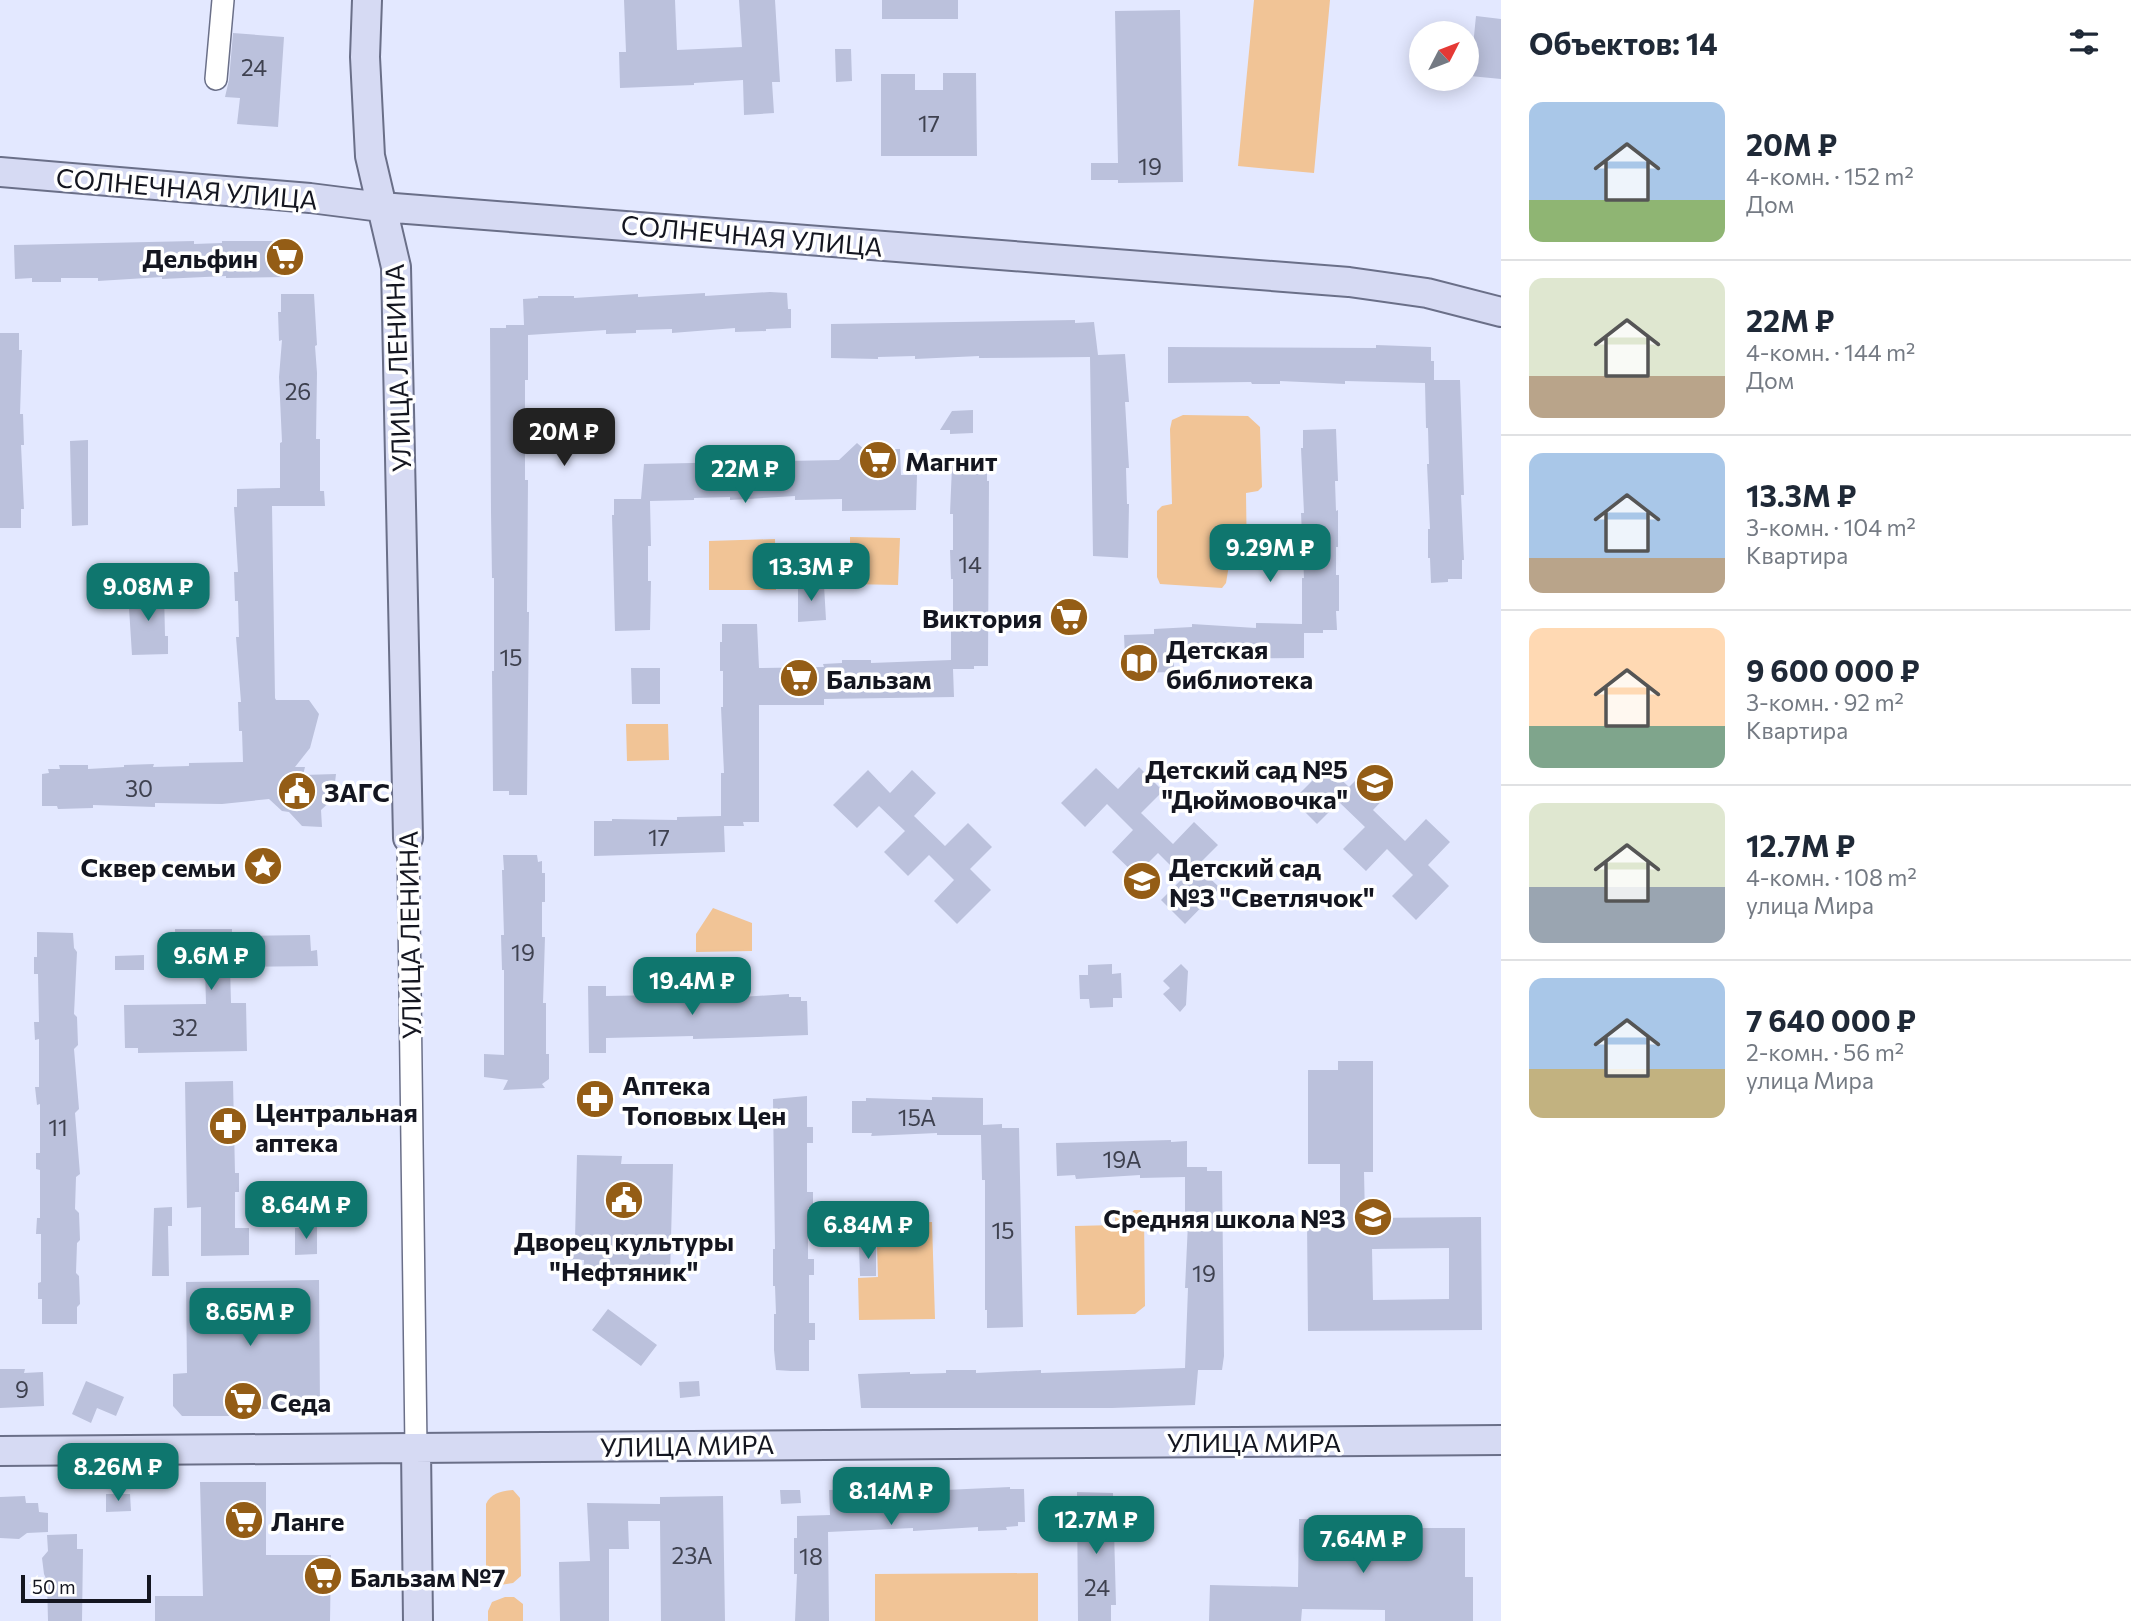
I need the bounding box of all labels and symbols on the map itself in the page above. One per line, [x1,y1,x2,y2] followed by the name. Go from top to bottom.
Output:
[1409,21,1479,91] north arrow
[241,53,267,81] house number: 24
[918,109,940,137] house number: 17
[1138,152,1162,180] house number: 19
[55,161,319,215] street label: СОЛНЕЧНАЯ УЛИЦА
[620,208,884,262] street label: СОЛНЕЧНАЯ УЛИЦА
[264,236,306,278] supermarket icon: Дельфин
[143,242,258,273] place label: Дельфин
[378,263,416,473] street label: УЛИЦА ЛЕНИНА
[285,377,311,405] house number: 26
[515,408,613,468] pin: 20M ₽
[857,439,899,481] supermarket icon: Магнит
[905,445,998,476] place label: Магнит
[696,446,794,505] pin: 22M ₽
[1205,524,1335,584] pin: 9.29M ₽
[746,544,876,603] pin: 13.3M ₽
[958,550,982,578] house number: 14
[83,564,213,623] pin: 9.08M ₽
[1048,596,1090,638] supermarket icon: Виктория
[922,602,1042,633] place label: Виктория
[1166,633,1313,694] place label: Детская библиотека
[1118,642,1160,684] library icon: Детская библиотека
[499,643,523,671] house number: 15
[778,657,820,699] supermarket icon: Бальзам
[826,663,931,694] place label: Бальзам
[1145,753,1348,814] place label: Детский сад №5 "Дюймовочка"
[1354,762,1396,804] school or university icon: Детский сад №5 "Дюймовочка"
[276,770,318,812] public building icon: ЗАГС
[125,774,153,802] house number: 30
[324,776,390,807] place label: ЗАГС
[648,823,670,851] house number: 17
[392,830,426,1040] street label: УЛИЦА ЛЕНИНА
[242,845,284,887] place icon: Сквер семьи
[81,851,236,882] place label: Сквер семьи
[1169,851,1375,912] place label: Детский сад №3 "Светлячок"
[1121,860,1163,902] school or university icon: Детский сад №3 "Светлячок"
[154,932,268,992] pin: 9.6M ₽
[511,938,535,966] house number: 19
[627,958,757,1017] pin: 19.4M ₽
[172,1013,198,1041] house number: 32
[622,1069,786,1130] place label: Аптека Топовых Цен
[574,1078,616,1120] pharmacy icon: Аптека Топовых Цен
[255,1096,418,1157] place label: Центральная аптека
[898,1103,936,1131] house number: 15А
[207,1105,249,1147] pharmacy icon: Центральная аптека
[48,1113,68,1141] house number: 11
[1102,1145,1142,1173] house number: 19А
[603,1179,645,1221] public building icon: Дворец культуры "Нефтяник"
[241,1182,371,1241] pin: 8.64M ₽
[1352,1196,1394,1238] school or university icon: Средняя школа №3
[803,1202,933,1261] pin: 6.84M ₽
[1103,1202,1346,1233] place label: Средняя школа №3
[991,1216,1015,1244] house number: 15
[514,1225,734,1286] place label: Дворец культуры "Нефтяник"
[1192,1259,1216,1287] house number: 19
[185,1288,315,1348] pin: 8.65M ₽
[15,1375,29,1403] house number: 9
[222,1380,264,1422] supermarket icon: Седа
[270,1386,331,1417] place label: Седа
[1167,1426,1341,1457] street label: УЛИЦА МИРА
[600,1428,775,1462] street label: УЛИЦА МИРА
[53,1444,183,1503] pin: 8.26M ₽
[826,1468,956,1527] pin: 8.14M ₽
[1031,1496,1161,1556] pin: 12.7M ₽
[223,1499,265,1541] supermarket icon: Ланге
[271,1505,344,1536] place label: Ланге
[1298,1516,1428,1575] pin: 7.64M ₽
[671,1541,713,1569] house number: 23А
[799,1542,823,1570] house number: 18
[302,1555,344,1597] supermarket icon: Бальзам №7
[350,1561,505,1592] place label: Бальзам №7
[21,1572,150,1604] scale bar
[1084,1573,1110,1601] house number: 24

